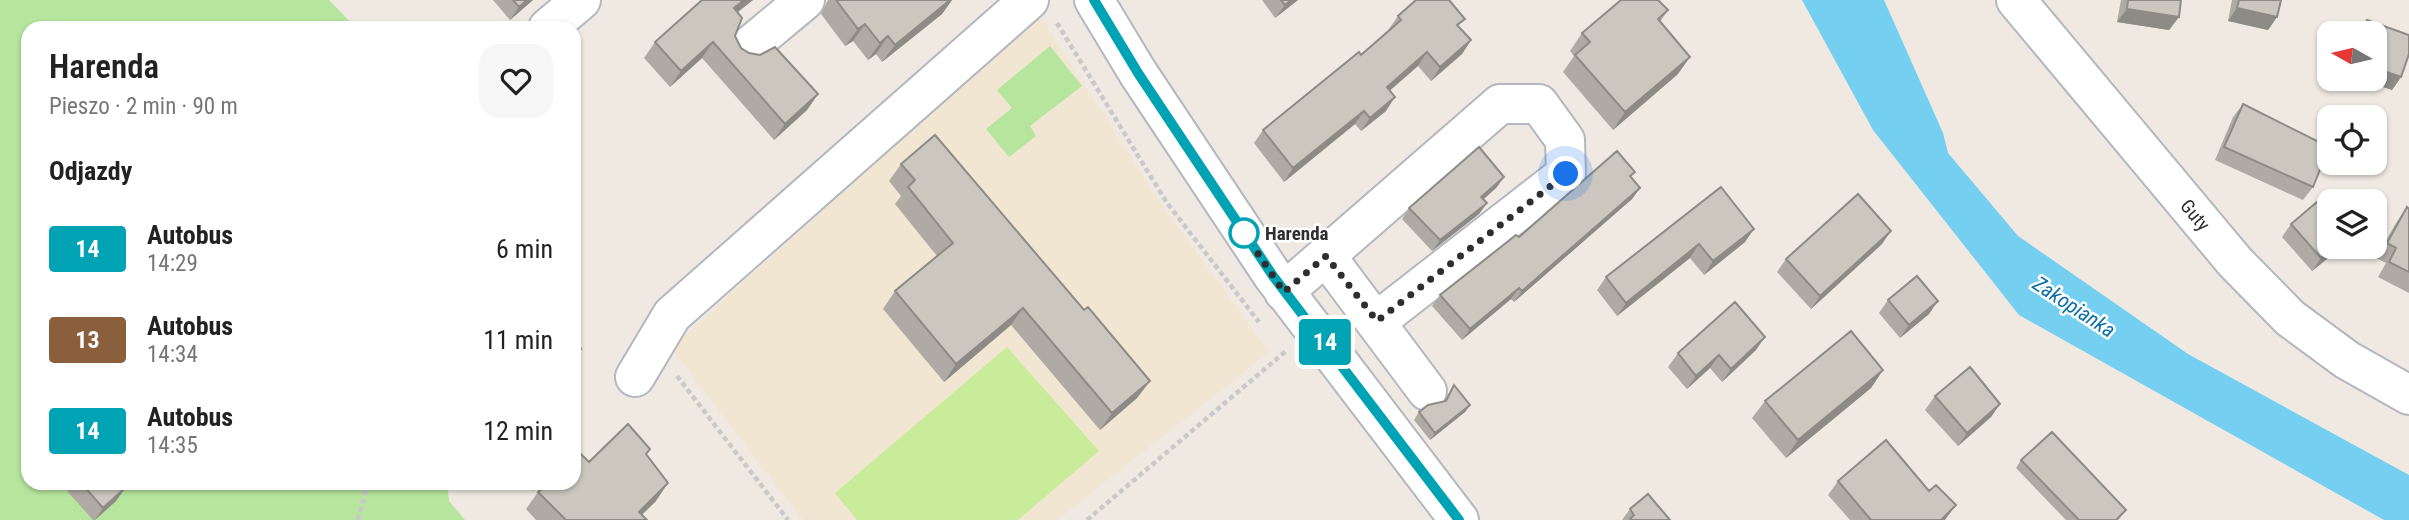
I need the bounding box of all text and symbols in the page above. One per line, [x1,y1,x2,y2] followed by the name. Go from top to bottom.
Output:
[2317,21,2387,91] north arrow
[2317,21,2387,259] map controls
[479,44,553,118] button: heart
[49,47,159,86] text: Harenda
[49,93,238,120] text: Pieszo · 2 min · 90 m
[2317,105,2387,175] button: locate
[49,156,132,186] text: Odjazdy
[1548,156,1583,191] your location
[2317,189,2387,259] button: layers
[2176,194,2215,235] street label: Guty
[1229,218,1259,248] marker: Harenda
[147,220,233,250] text: Autobus
[1265,222,1329,245] place label: Harenda
[496,234,553,264] text: 6 min
[75,235,100,263] text: 14
[147,250,198,277] text: 14:29
[2028,271,2120,342] water label: Zakopianka
[147,311,233,341] text: Autobus
[1294,319,1356,365] line badge: 14
[483,325,553,355] text: 11 min
[75,326,100,354] text: 13
[1313,328,1337,356] text: 14
[147,341,198,368] text: 14:34
[147,402,233,432] text: Autobus
[483,416,553,446] text: 12 min
[75,417,100,445] text: 14
[147,432,198,459] text: 14:35

